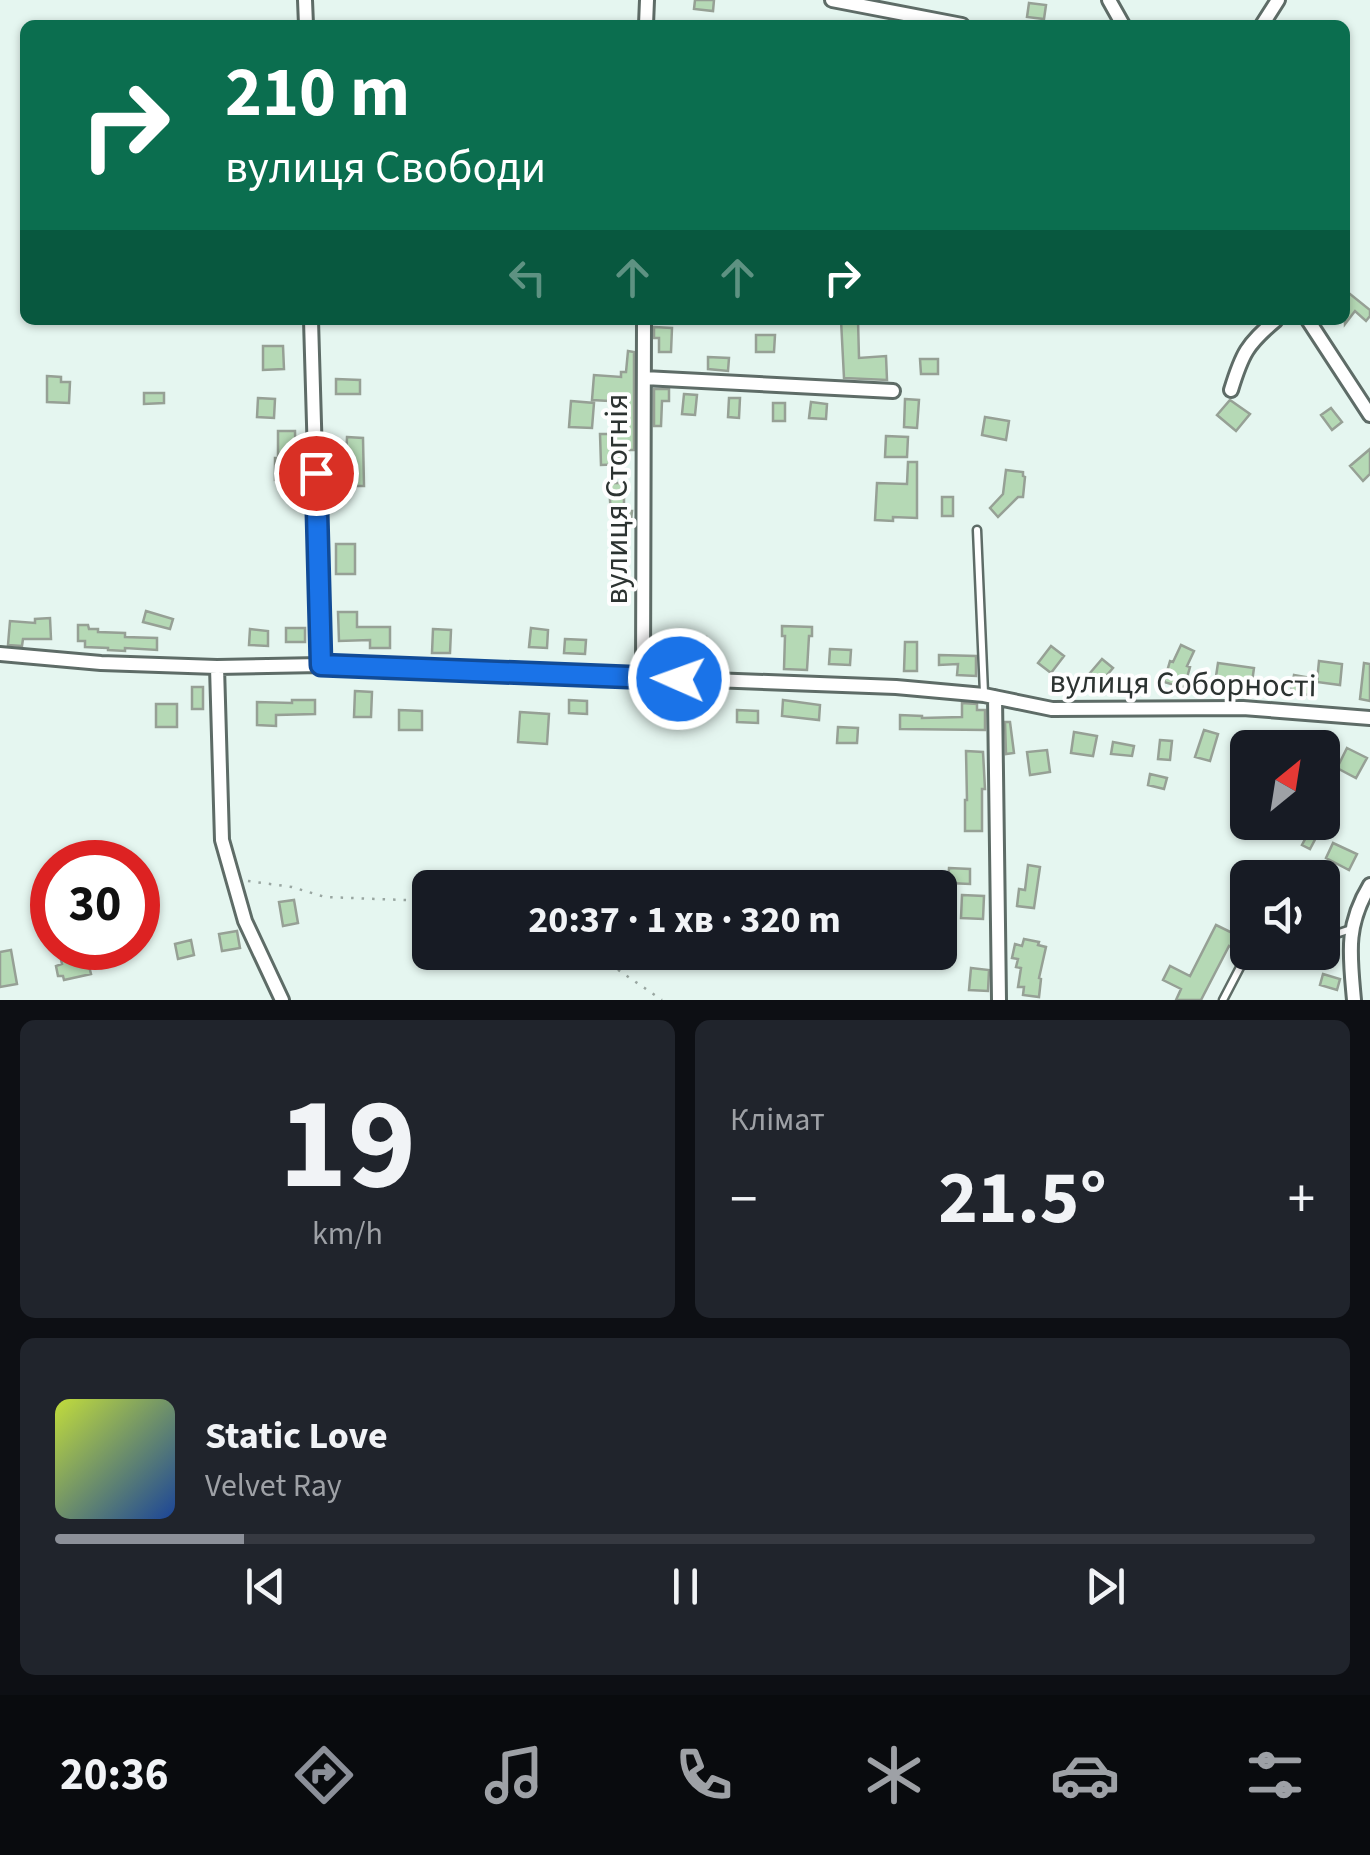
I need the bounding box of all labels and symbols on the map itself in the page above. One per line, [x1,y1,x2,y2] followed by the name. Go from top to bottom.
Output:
[594,393,640,605] street label: вулиця Стогнія
[274,431,359,516] pin
[627,627,731,731] position arrow
[1049,659,1317,709] street label: вулиця Соборності
[1230,730,1340,840] north arrow
[30,840,160,970] speed limit sign: 30

